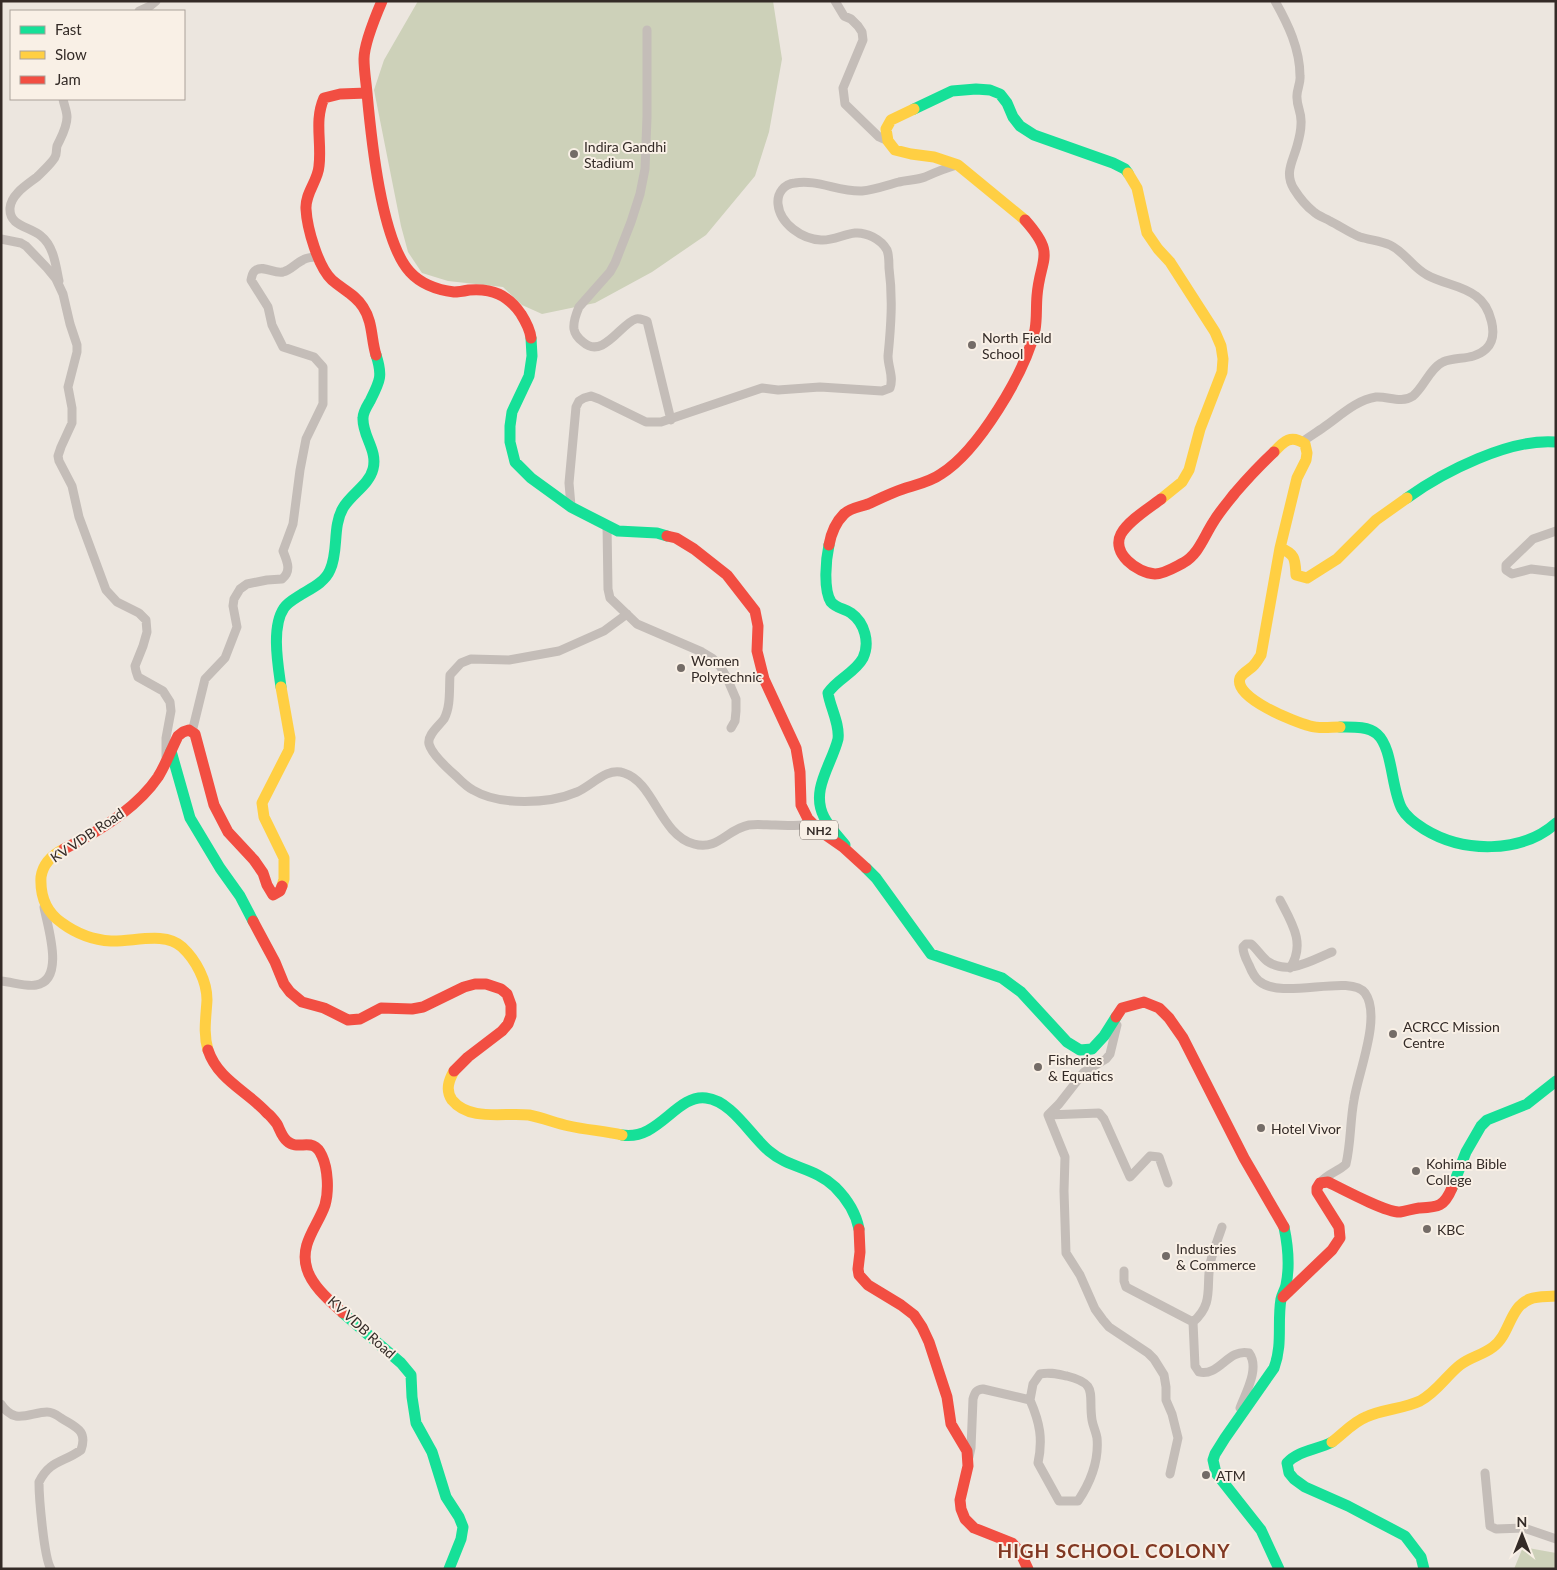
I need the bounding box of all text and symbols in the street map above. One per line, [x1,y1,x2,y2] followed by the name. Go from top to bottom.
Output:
[10,10,185,100] legend
[55,20,82,38] text: Fast
[55,45,87,63] text: Slow
[55,70,81,88] text: Jam
[584,138,666,171] place label: Indira Gandhi Stadium
[568,148,580,160] marker: Indira Gandhi Stadium
[982,329,1052,362] place label: North Field School
[966,339,978,351] marker: North Field School
[691,652,763,685] place label: Women Polytechnic
[675,662,687,674] marker: Women Polytechnic
[47,804,127,866] street label: KV VDB Road
[800,820,838,840] road number: NH2
[1403,1018,1500,1051] place label: ACRCC Mission Centre
[1387,1028,1399,1040] marker: ACRCC Mission Centre
[1048,1051,1113,1084] place label: Fisheries & Equatics
[1032,1061,1044,1073] marker: Fisheries & Equatics
[1271,1120,1341,1137] place label: Hotel Vivor
[1255,1122,1267,1134] marker: Hotel Vivor
[1426,1155,1507,1188] place label: Kohima Bible College
[1410,1165,1422,1177] marker: Kohima Bible College
[1437,1221,1465,1238] place label: KBC
[1421,1223,1433,1235] marker: KBC
[1176,1240,1256,1273] place label: Industries & Commerce
[1160,1250,1172,1262] marker: Industries & Commerce
[325,1292,399,1362] street label: KV VDB Road
[1216,1467,1246,1484] place label: ATM
[1200,1469,1212,1481] marker: ATM
[1497,1510,1547,1560] north arrow
[1517,1513,1527,1530] text: N
[998,1539,1230,1562] district label: HIGH SCHOOL COLONY

